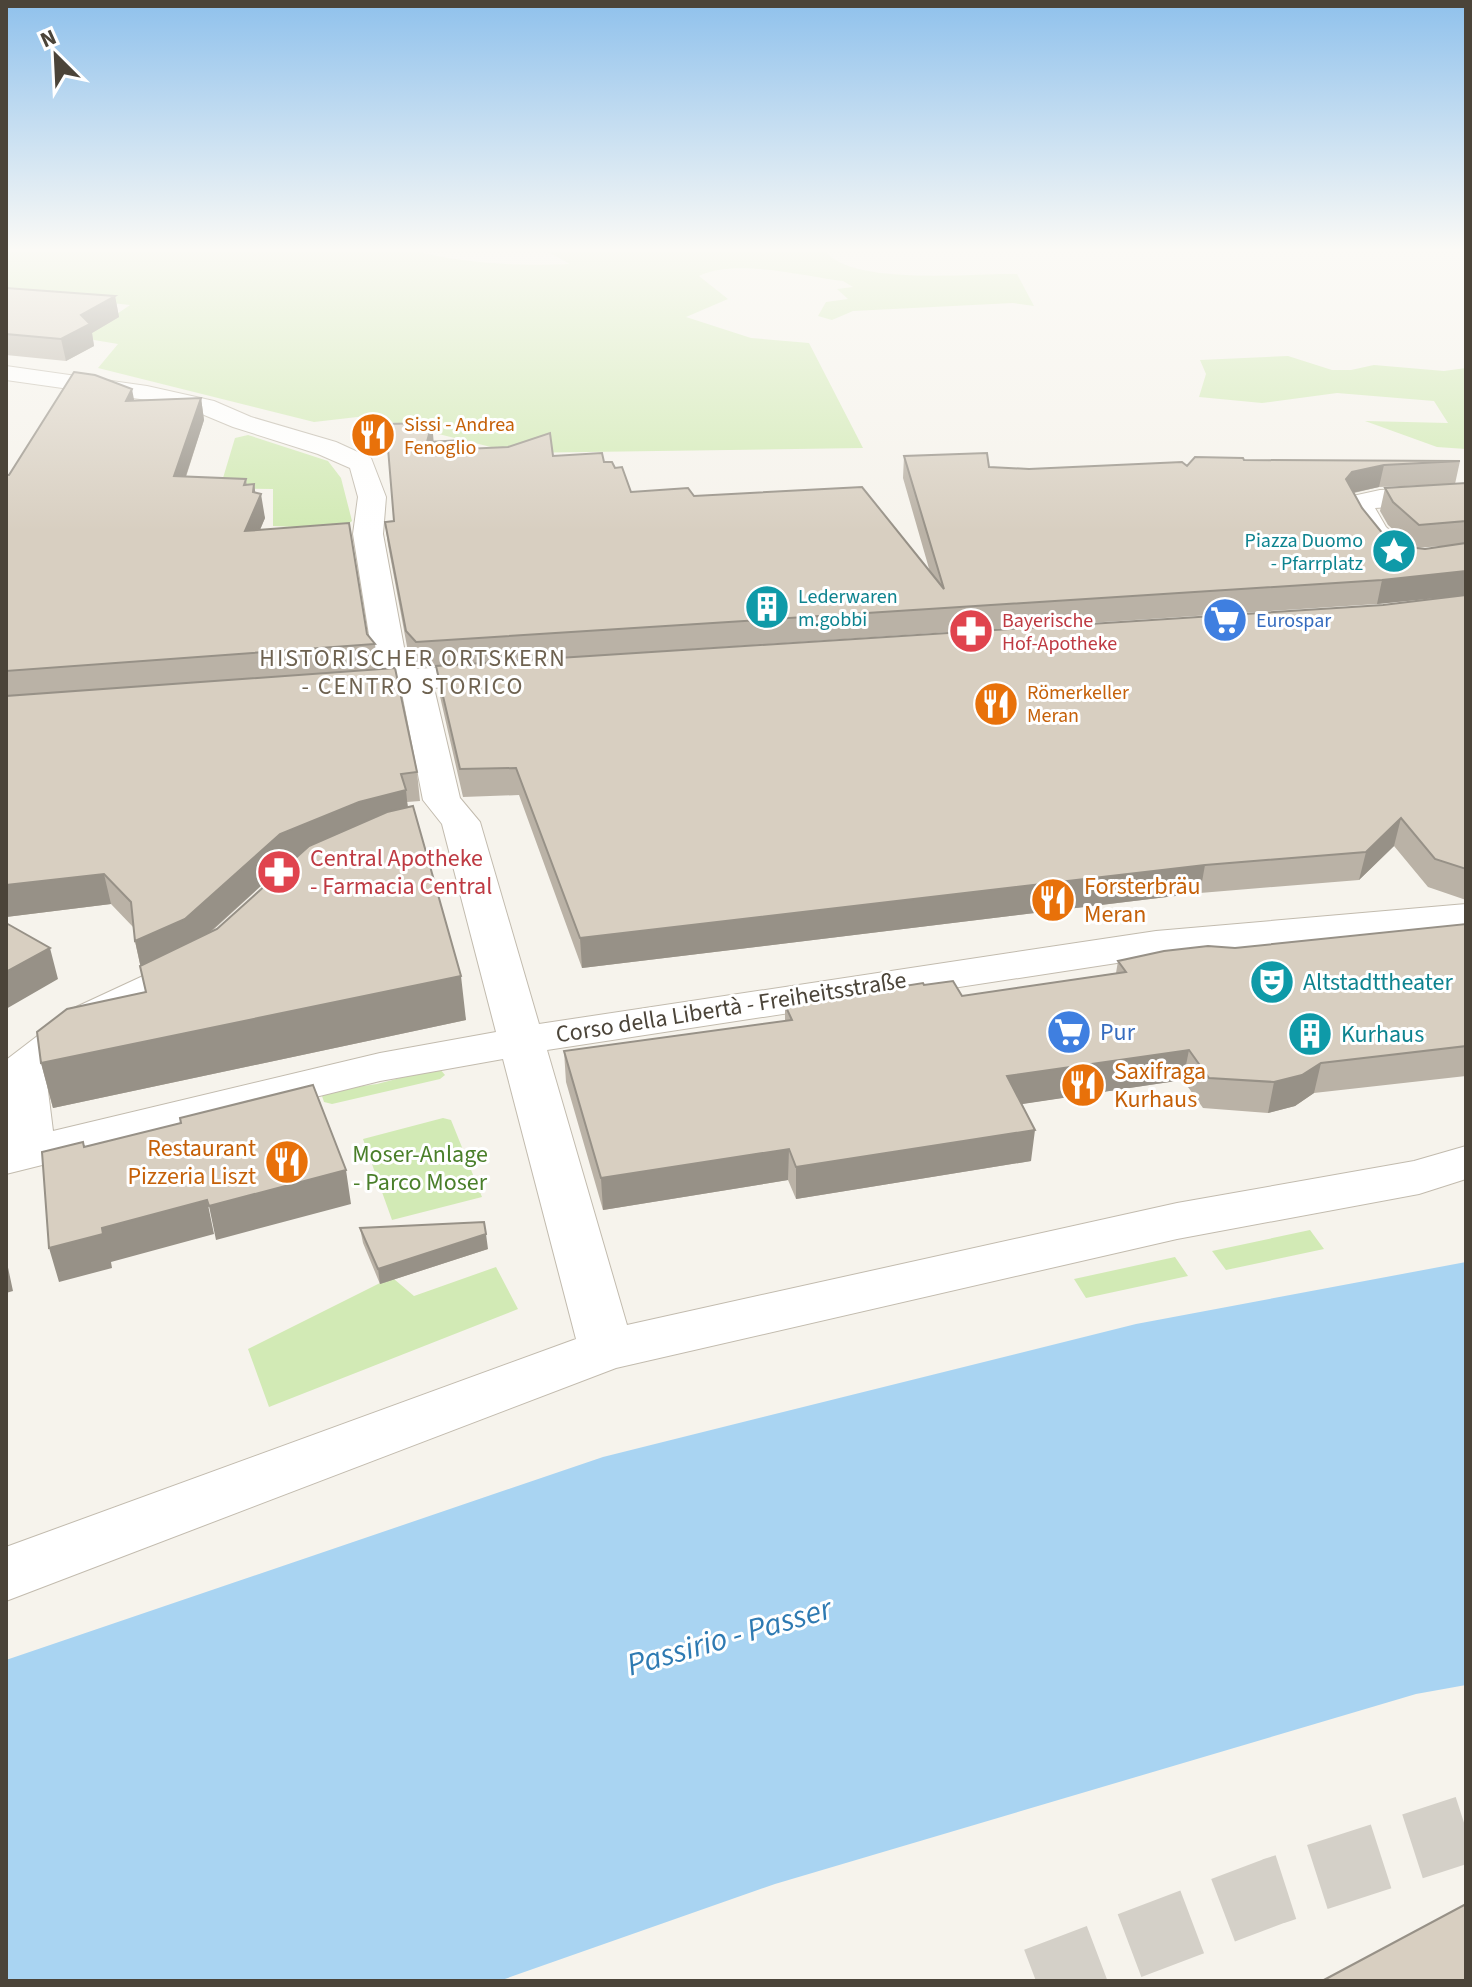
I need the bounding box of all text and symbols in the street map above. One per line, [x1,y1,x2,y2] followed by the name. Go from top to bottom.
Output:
[16,16,96,96] north arrow
[35,21,61,56] text: N
[349,411,397,459] restaurant icon: Sissi - Andrea Fenoglio
[404,411,515,462] place label: Sissi - Andrea Fenoglio
[1245,527,1363,578] place label: Piazza Duomo - Pfarrplatz
[1370,527,1418,575] place icon: Piazza Duomo - Pfarrplatz
[743,583,791,631] building icon: Lederwaren m.gobbi
[798,583,898,634] place label: Lederwaren m.gobbi
[1201,596,1249,644] supermarket icon: Eurospar
[947,607,995,655] pharmacy icon: Bayerische Hof-Apotheke
[1002,607,1117,658] place label: Bayerische Hof-Apotheke
[1256,607,1331,635] place label: Eurospar
[259,641,567,704] district label: HISTORISCHER ORTSKERN - CENTRO STORICO
[1027,679,1129,730] place label: Römerkeller Meran
[972,680,1020,728] restaurant icon: Römerkeller Meran
[310,841,492,904] place label: Central Apotheke - Farmacia Central
[255,848,303,896] pharmacy icon: Central Apotheke - Farmacia Central
[1084,869,1201,932] place label: Forsterbräu Meran
[1029,876,1077,924] restaurant icon: Forsterbräu Meran
[1248,958,1296,1006] theatre icon: Altstadttheater
[553,962,909,1052] street label: Corso della Libertà - Freiheitsstraße
[1303,965,1453,1000] place label: Altstadttheater
[1045,1008,1093,1056] supermarket icon: Pur
[1286,1010,1334,1058] building icon: Kurhaus
[1100,1015,1136,1050] place label: Pur
[1341,1017,1424,1052] place label: Kurhaus
[1114,1054,1206,1117] place label: Saxifraga Kurhaus
[1059,1061,1107,1109] restaurant icon: Saxifraga Kurhaus
[127,1131,256,1194] place label: Restaurant Pizzeria Liszt
[352,1137,488,1200] park label: Moser-Anlage - Parco Moser
[263,1138,311,1186] restaurant icon: Restaurant Pizzeria Liszt
[621,1585,839,1688] water label: Passirio - Passer

